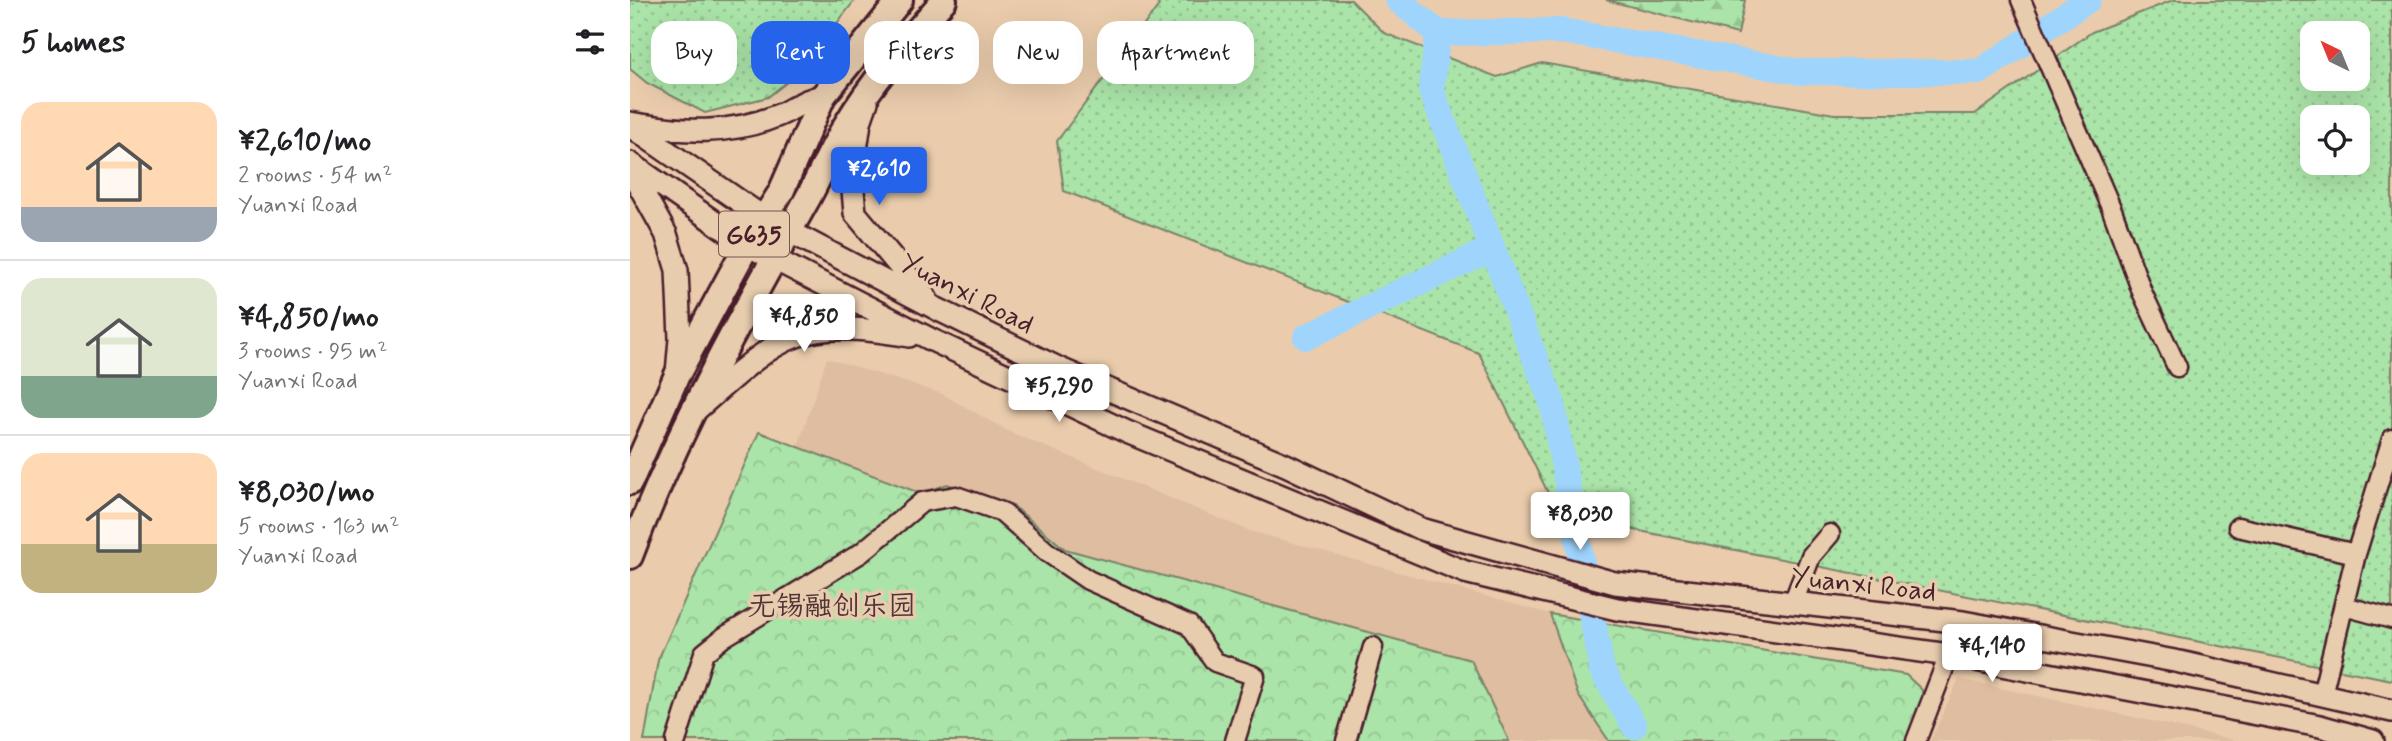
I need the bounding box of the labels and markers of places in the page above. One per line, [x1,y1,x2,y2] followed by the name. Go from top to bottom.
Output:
[822,148,936,207] pin: ¥2,610
[747,294,861,354] pin: ¥4,850
[1002,364,1116,424] pin: ¥5,290
[1523,492,1637,552] pin: ¥8,030
[1935,624,2049,684] pin: ¥4,140

